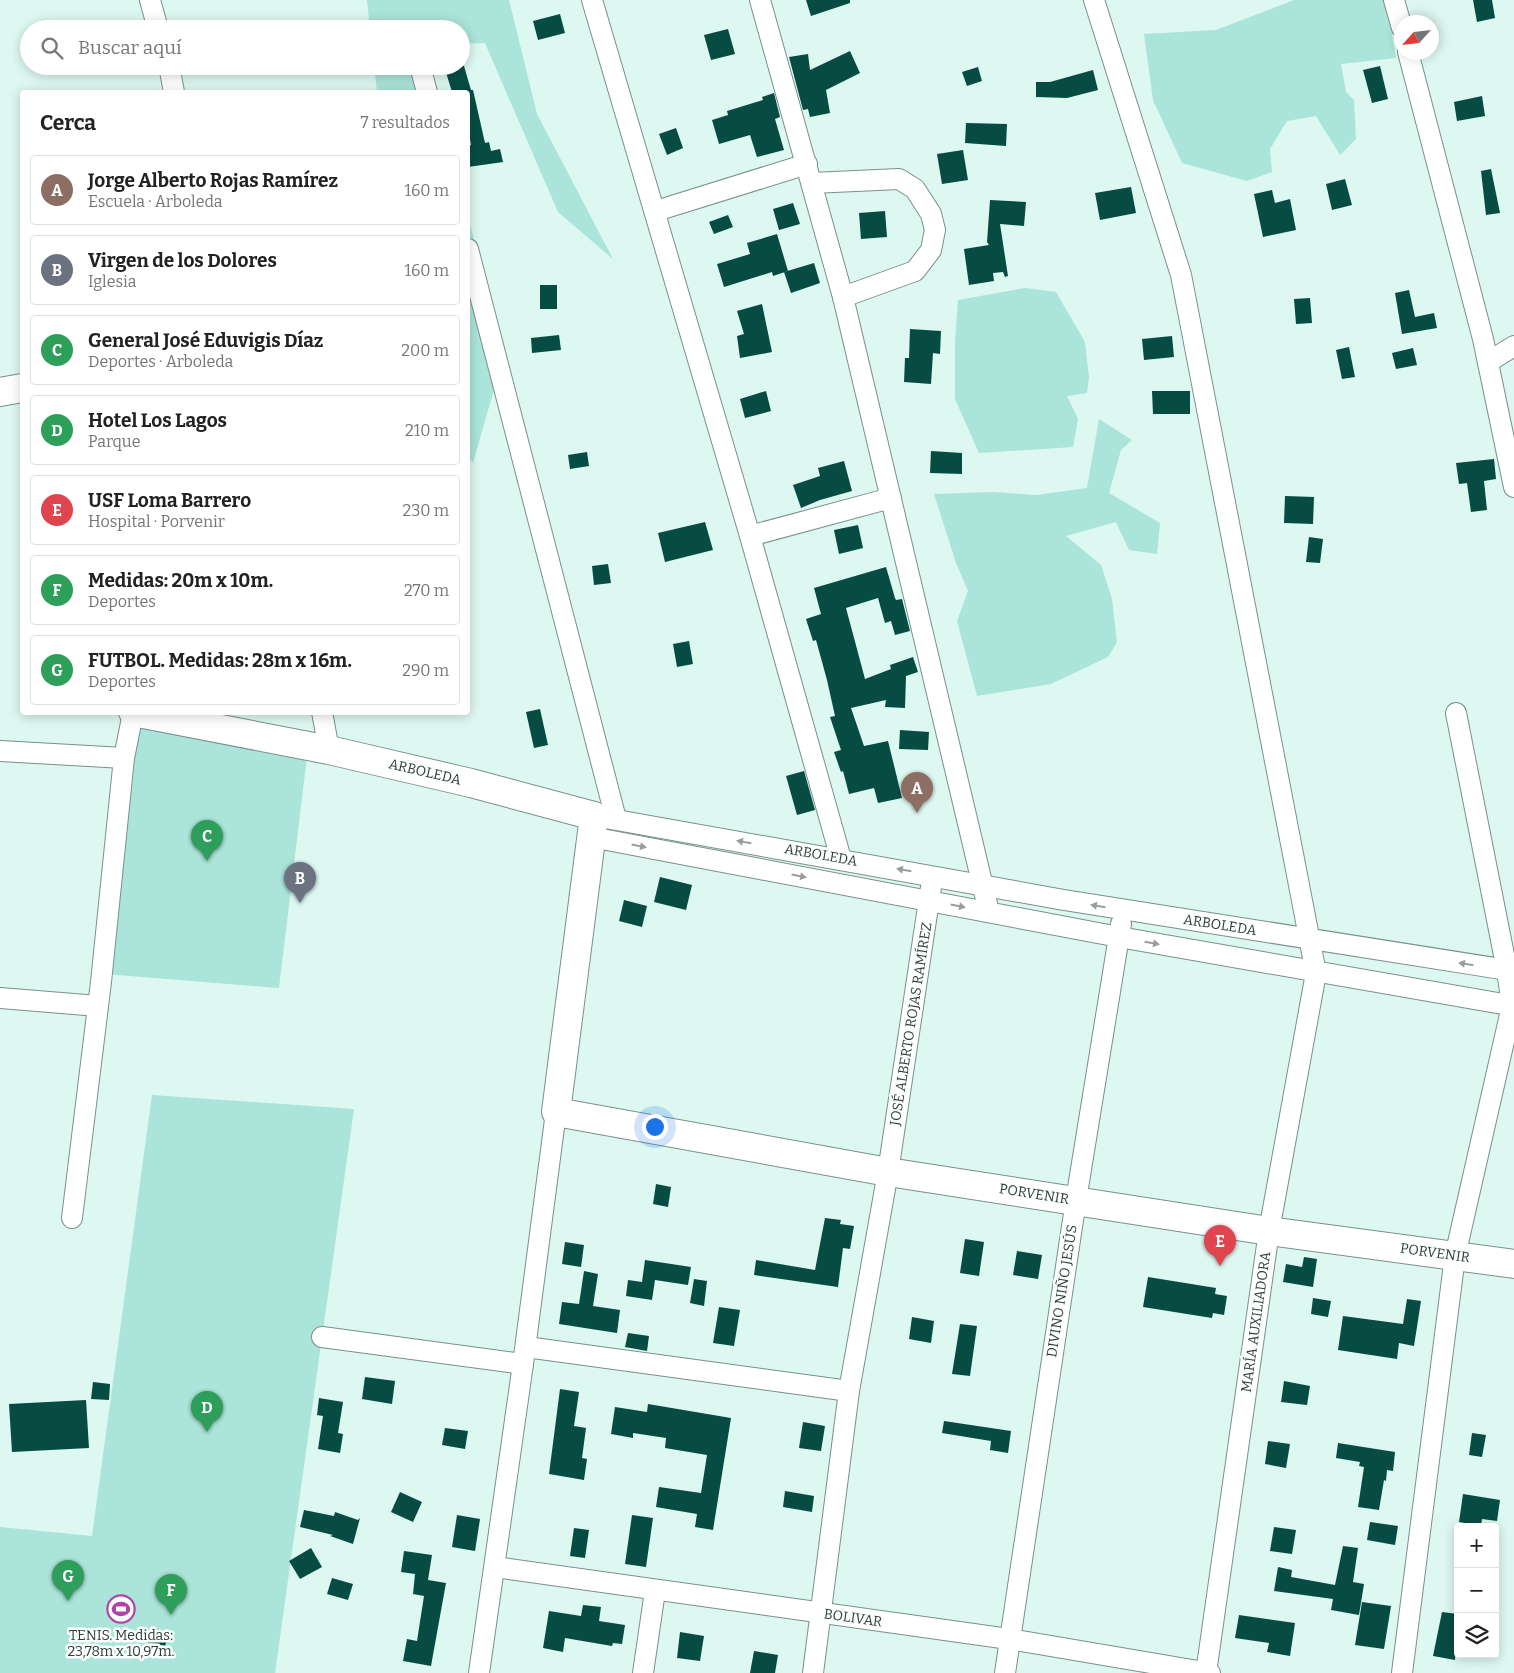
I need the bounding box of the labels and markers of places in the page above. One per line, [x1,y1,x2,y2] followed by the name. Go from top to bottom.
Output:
[901,772,933,813] pin: A
[191,820,223,861] pin: C
[284,862,316,903] pin: B
[1204,1225,1236,1266] pin: E
[191,1391,223,1432] pin: D
[52,1560,84,1601] pin: G
[155,1574,187,1615] pin: F
[106,1594,136,1624] sports icon: TENIS. Medidas: 23,78m x 10,97m.
[67,1627,175,1660] place label: TENIS. Medidas: 23,78m x 10,97m.

